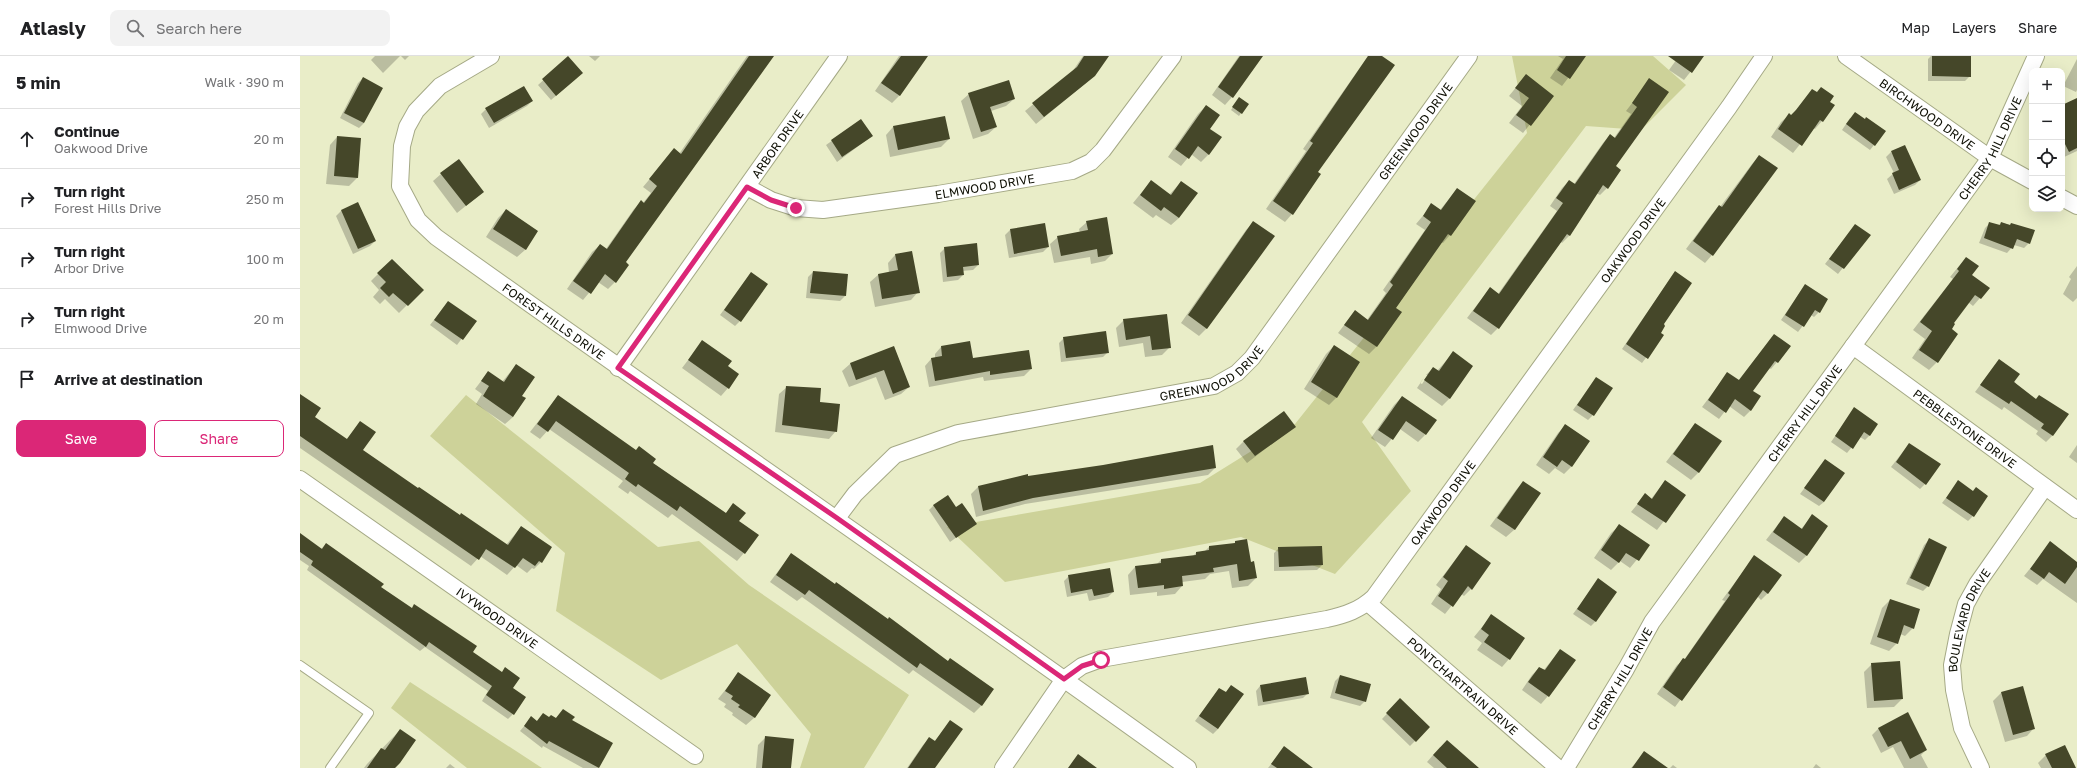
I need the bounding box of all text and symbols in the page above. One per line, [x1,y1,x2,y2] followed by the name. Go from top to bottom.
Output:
[110,10,390,46] search box
[20,16,86,39] text: Atlasly
[124,17,146,39] icon: search
[156,19,242,37] text: Search here
[1901,19,1930,36] text: Map
[1952,19,1996,36] text: Layers
[2018,19,2057,36] text: Share
[2029,68,2065,212] map controls
[2029,68,2065,104] button: +
[16,72,60,93] text: 5 min
[205,74,284,90] text: Walk · 390 m
[1877,75,1978,153] street label: BIRCHWOOD DRIVE
[1375,79,1455,183] street label: GREENWOOD DRIVE
[1955,94,2024,203] street label: CHERRY HILL DRIVE
[2029,104,2065,140] button: −
[748,107,806,181] street label: ARBOR DRIVE
[54,122,120,140] text: Continue
[16,128,38,150] icon: ahead
[254,131,284,147] text: 20 m
[54,140,148,156] text: Oakwood Drive
[2029,140,2065,176] button: locate
[934,170,1036,202] street label: ELMWOOD DRIVE
[2029,176,2065,212] button: layers
[54,182,125,200] text: Turn right
[16,188,38,210] icon: right
[246,191,284,207] text: 250 m
[1597,195,1668,286] street label: OAKWOOD DRIVE
[787,199,805,217] route end
[54,200,161,216] text: Forest Hills Drive
[54,242,125,260] text: Turn right
[16,248,38,270] icon: right
[247,251,284,267] text: 100 m
[54,260,124,276] text: Arbor Drive
[500,280,608,363] street label: FOREST HILLS DRIVE
[54,302,125,320] text: Turn right
[16,308,38,330] icon: right
[254,311,284,327] text: 20 m
[54,320,147,336] text: Elmwood Drive
[1158,342,1266,403] street label: GREENWOOD DRIVE
[1764,361,1845,465] street label: CHERRY HILL DRIVE
[16,368,38,390] icon: arrive
[54,370,203,388] text: Arrive at destination
[1911,385,2020,471] street label: PEBBLESTONE DRIVE
[16,420,146,457] button: Save
[154,420,284,457] button: Share
[1407,457,1478,548] street label: OAKWOOD DRIVE
[1944,565,1993,673] street label: BOULEVARD DRIVE
[454,584,541,651] street label: IVYWOOD DRIVE
[1583,625,1655,733] street label: CHERRY HILL DRIVE
[1405,633,1522,738] street label: PONTCHARTRAIN DRIVE
[1092,651,1110,669] route start

